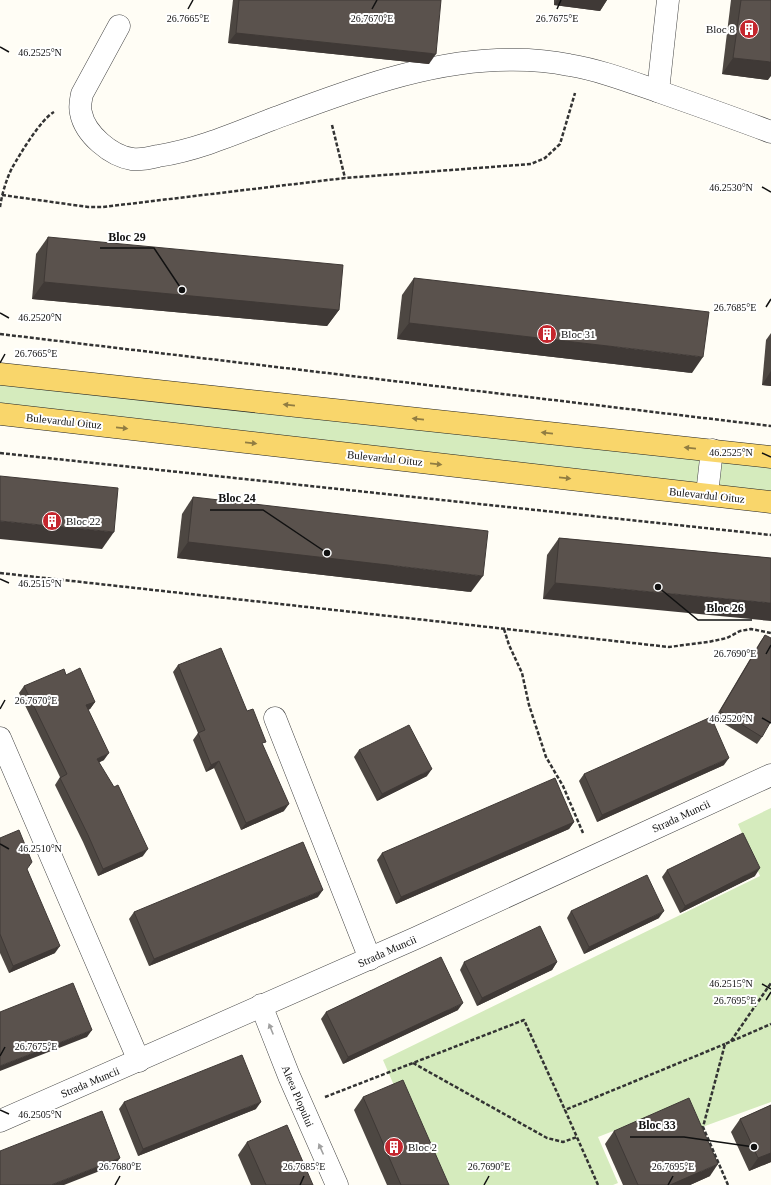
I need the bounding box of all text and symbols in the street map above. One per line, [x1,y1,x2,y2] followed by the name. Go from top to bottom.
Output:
[167,13,209,24] text: 26.7665°E
[351,13,393,24] text: 26.7670°E
[536,13,578,24] text: 26.7675°E
[738,18,760,40] building icon: Bloc 8
[706,23,735,35] place label: Bloc 8
[18,47,62,58] text: 46.2525°N
[709,182,753,193] text: 46.2530°N
[100,224,154,248] callout: Bloc 29
[108,230,146,244] text: Bloc 29
[714,302,756,313] text: 26.7685°E
[18,312,62,323] text: 46.2520°N
[536,323,558,345] building icon: Bloc 31
[561,328,596,340] place label: Bloc 31
[15,348,57,359] text: 26.7665°E
[283,402,295,408] one-way arrow
[26,411,103,431] street label: Bulevardul Oituz
[412,415,424,422] one-way arrow
[116,425,128,431] one-way arrow
[541,429,553,436] one-way arrow
[245,439,257,446] one-way arrow
[684,445,697,451] one-way arrow
[709,447,753,458] text: 46.2525°N
[347,448,424,468] street label: Bulevardul Oituz
[430,460,442,467] one-way arrow
[559,475,571,482] one-way arrow
[669,485,746,505] street label: Bulevardul Oituz
[210,486,263,510] callout: Bloc 24
[218,491,256,505] text: Bloc 24
[41,510,63,532] building icon: Bloc 22
[66,515,101,527] place label: Bloc 22
[18,578,62,589] text: 46.2515°N
[698,596,752,620] callout: Bloc 26
[706,601,744,615] text: Bloc 26
[714,648,756,659] text: 26.7690°E
[15,695,57,706] text: 26.7670°E
[709,713,753,724] text: 46.2520°N
[650,797,712,835] street label: Strada Muncii
[18,843,62,854] text: 46.2510°N
[356,933,418,969] street label: Strada Muncii
[709,978,753,989] text: 46.2515°N
[714,995,756,1006] text: 26.7695°E
[267,1023,273,1035] one-way arrow
[15,1041,57,1052] text: 26.7675°E
[280,1063,316,1129] street label: Aleea Plopului
[59,1064,121,1100] street label: Strada Muncii
[18,1109,62,1120] text: 46.2505°N
[630,1113,684,1137] callout: Bloc 33
[638,1118,676,1132] text: Bloc 33
[383,1136,405,1158] building icon: Bloc 2
[408,1141,437,1153] place label: Bloc 2
[318,1144,324,1155] one-way arrow
[99,1161,141,1172] text: 26.7680°E
[283,1161,325,1172] text: 26.7685°E
[468,1161,510,1172] text: 26.7690°E
[652,1161,694,1172] text: 26.7695°E

